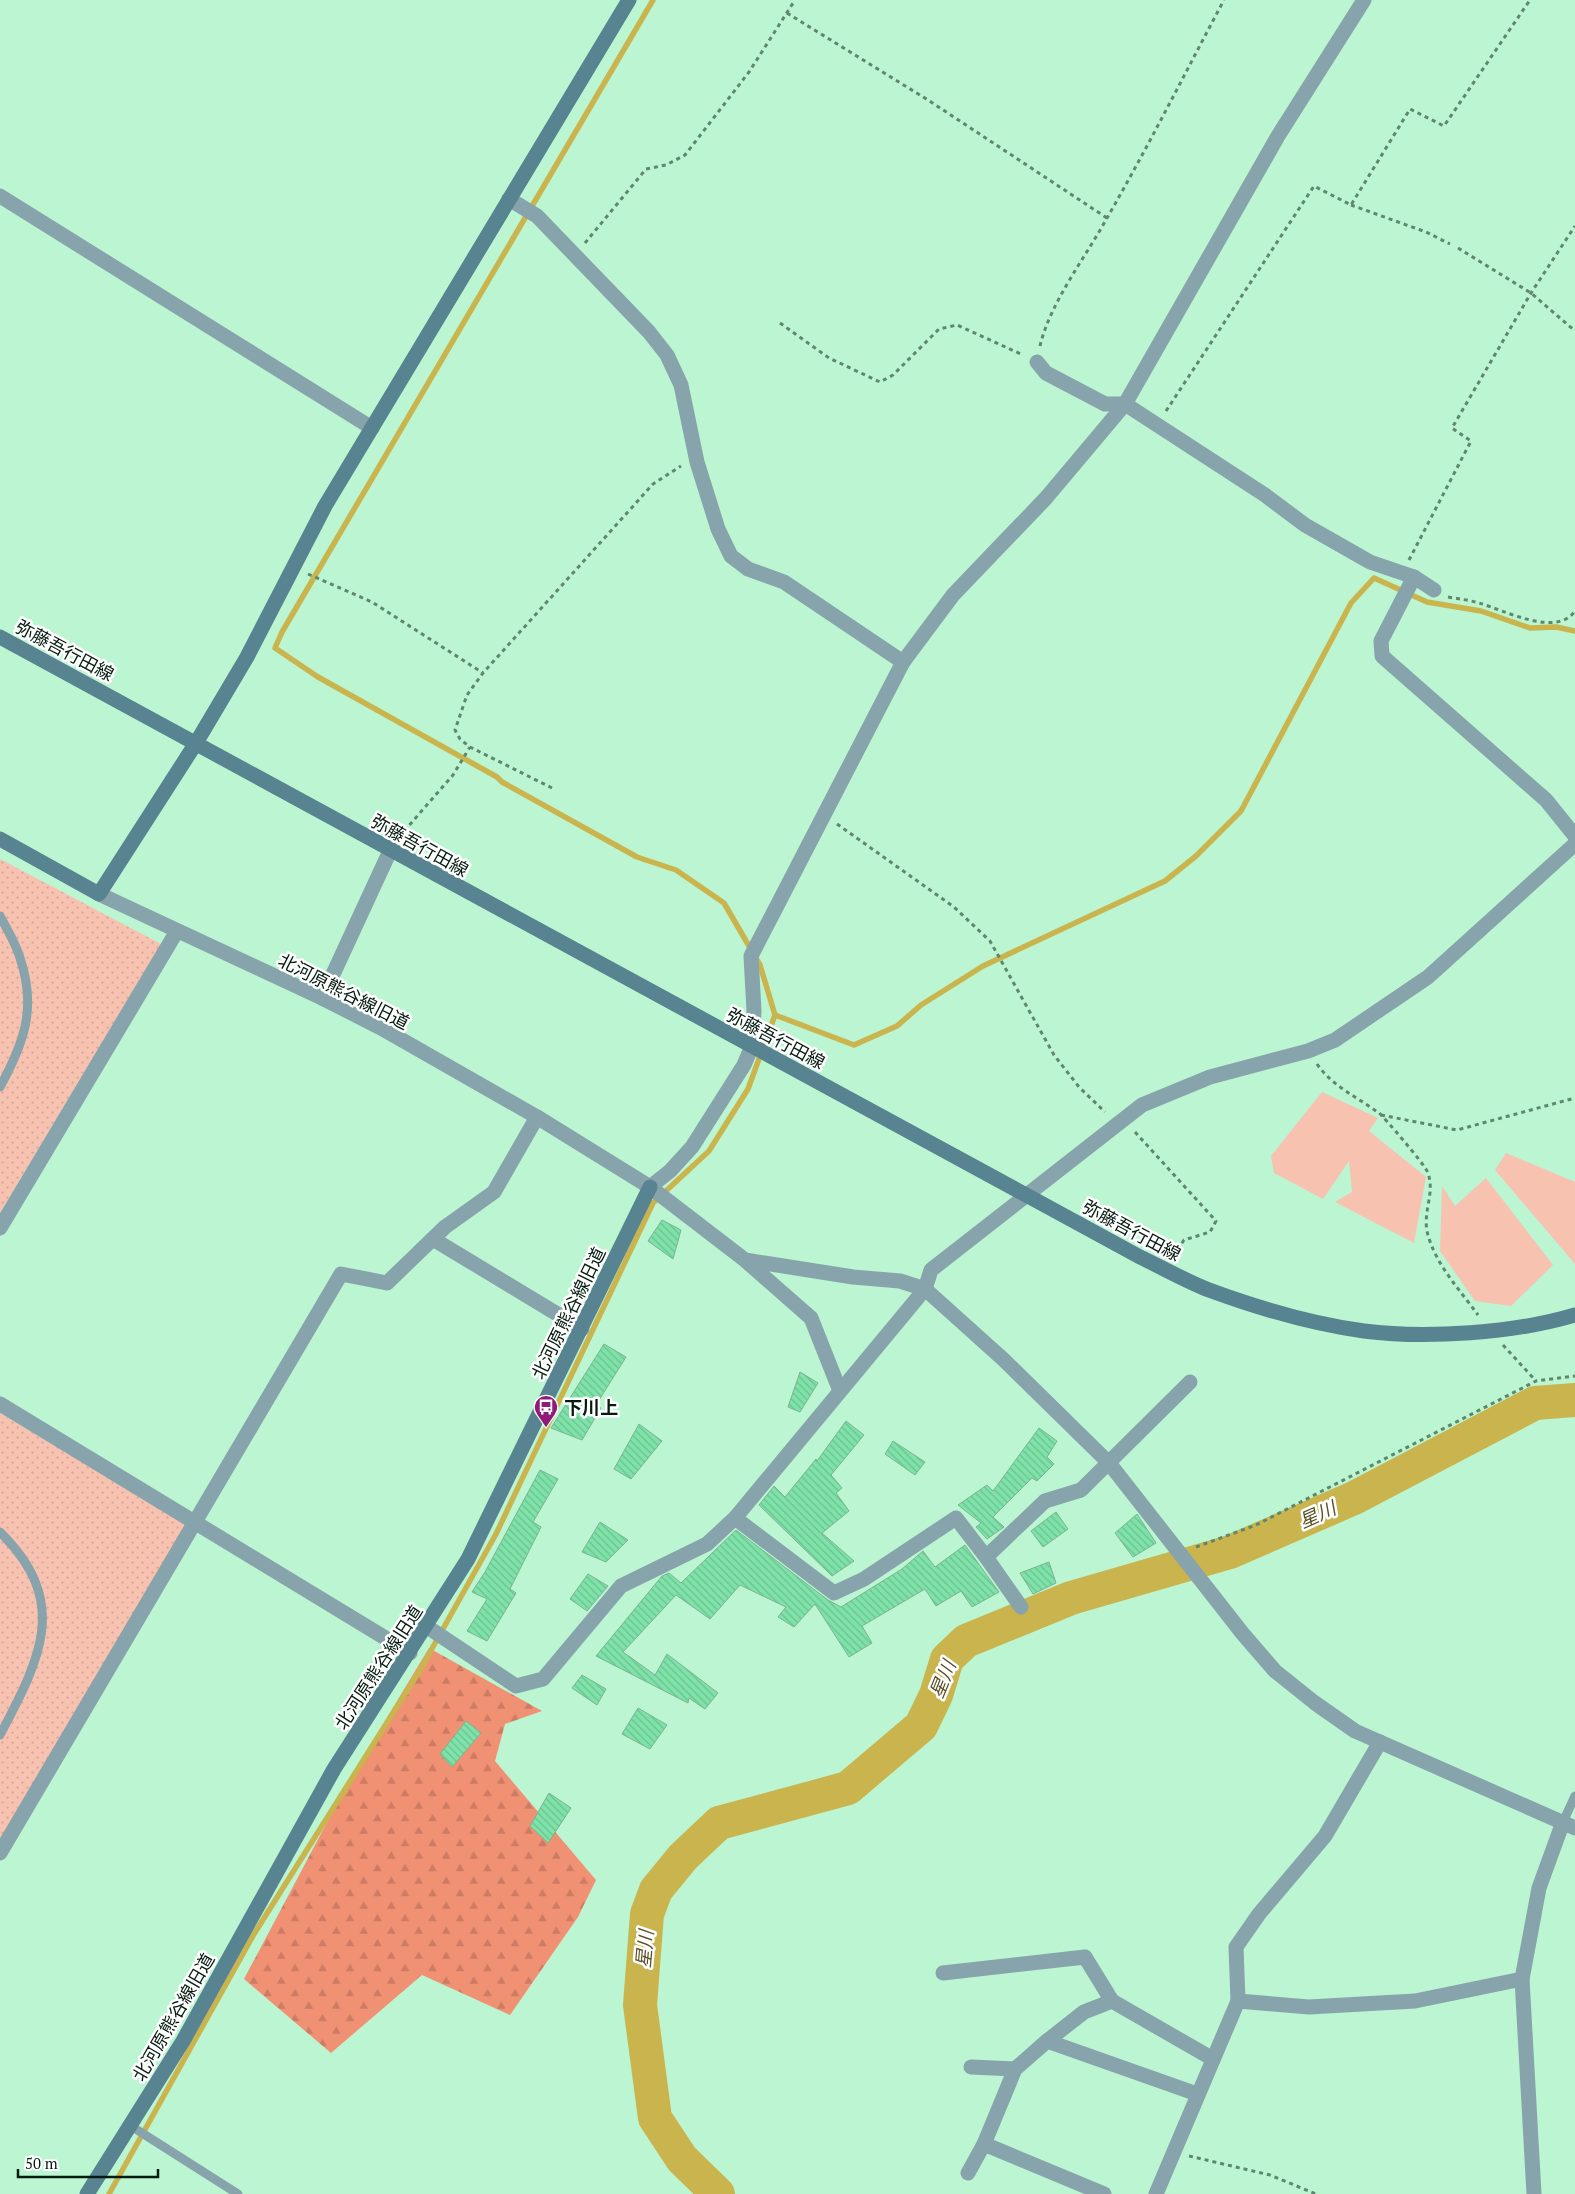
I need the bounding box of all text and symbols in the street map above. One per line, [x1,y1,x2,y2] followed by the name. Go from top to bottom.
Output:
[12,614,118,686] street label: 弥藤吾行田線
[367,808,473,882] street label: 弥藤吾行田線
[274,948,414,1034] street label: 北河原熊谷線旧道
[723,1002,829,1074] street label: 弥藤吾行田線
[1079,1194,1185,1266] street label: 弥藤吾行田線
[526,1243,610,1383] street label: 北河原熊谷線旧道
[533,1394,559,1428] bus stop icon: 下川上
[564,1395,618,1419] place label: 下川上
[1295,1494,1341,1533] water label: 星川
[329,1600,427,1734] street label: 北河原熊谷線旧道
[923,1655,961,1701] water label: 星川
[630,1927,658,1969] water label: 星川
[127,1949,219,2085] street label: 北河原熊谷線旧道
[18,2146,158,2178] scale bar
[25,2153,58,2173] text: 50 m

